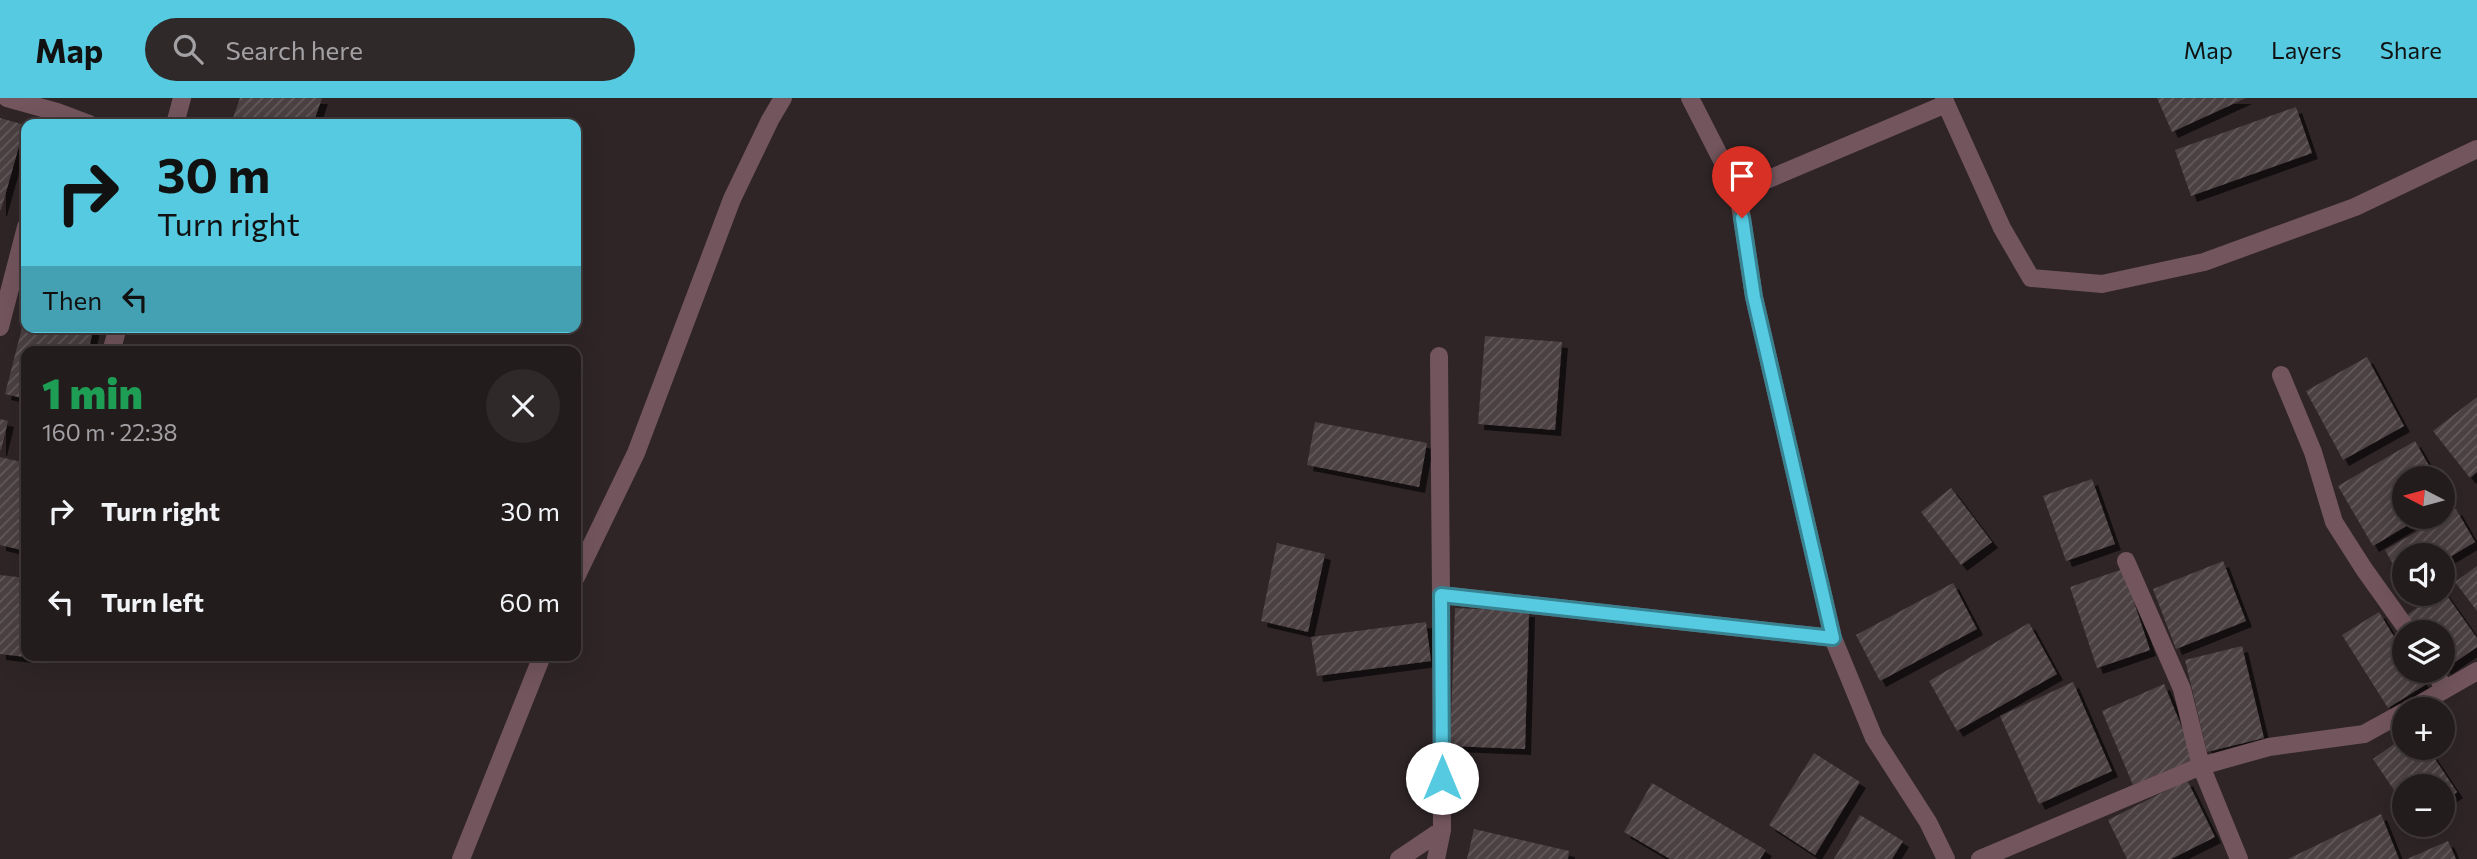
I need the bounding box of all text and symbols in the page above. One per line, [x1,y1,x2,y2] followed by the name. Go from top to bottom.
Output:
[145,18,635,81] search box
[35,29,103,70] text: Map
[169,30,207,68] icon: search
[225,34,363,65] text: Search here
[2184,35,2233,64] text: Map
[2271,35,2342,64] text: Layers
[2380,35,2442,64] text: Share
[157,143,270,203] text: 30 m
[1712,146,1772,218] pin
[42,147,133,238] icon: right
[1723,157,1761,195] icon: arrive
[157,203,300,243] text: Turn right
[116,280,154,318] icon: left
[42,284,102,315] text: Then
[42,366,143,418] text: 1 min
[486,369,560,443] button: close
[42,418,178,446] text: 160 m · 22:38
[2392,466,2455,528] north arrow
[2392,466,2455,837] map controls
[42,492,80,530] icon: right
[101,495,220,526] text: Turn right
[501,495,560,526] text: 30 m
[2392,543,2455,606] button: sound
[42,583,80,621] icon: left
[101,586,204,617] text: Turn left
[500,586,560,617] text: 60 m
[2392,620,2455,683] button: layers
[2392,697,2455,760] button: +
[1405,741,1479,815] position arrow
[2392,774,2455,837] button: −

